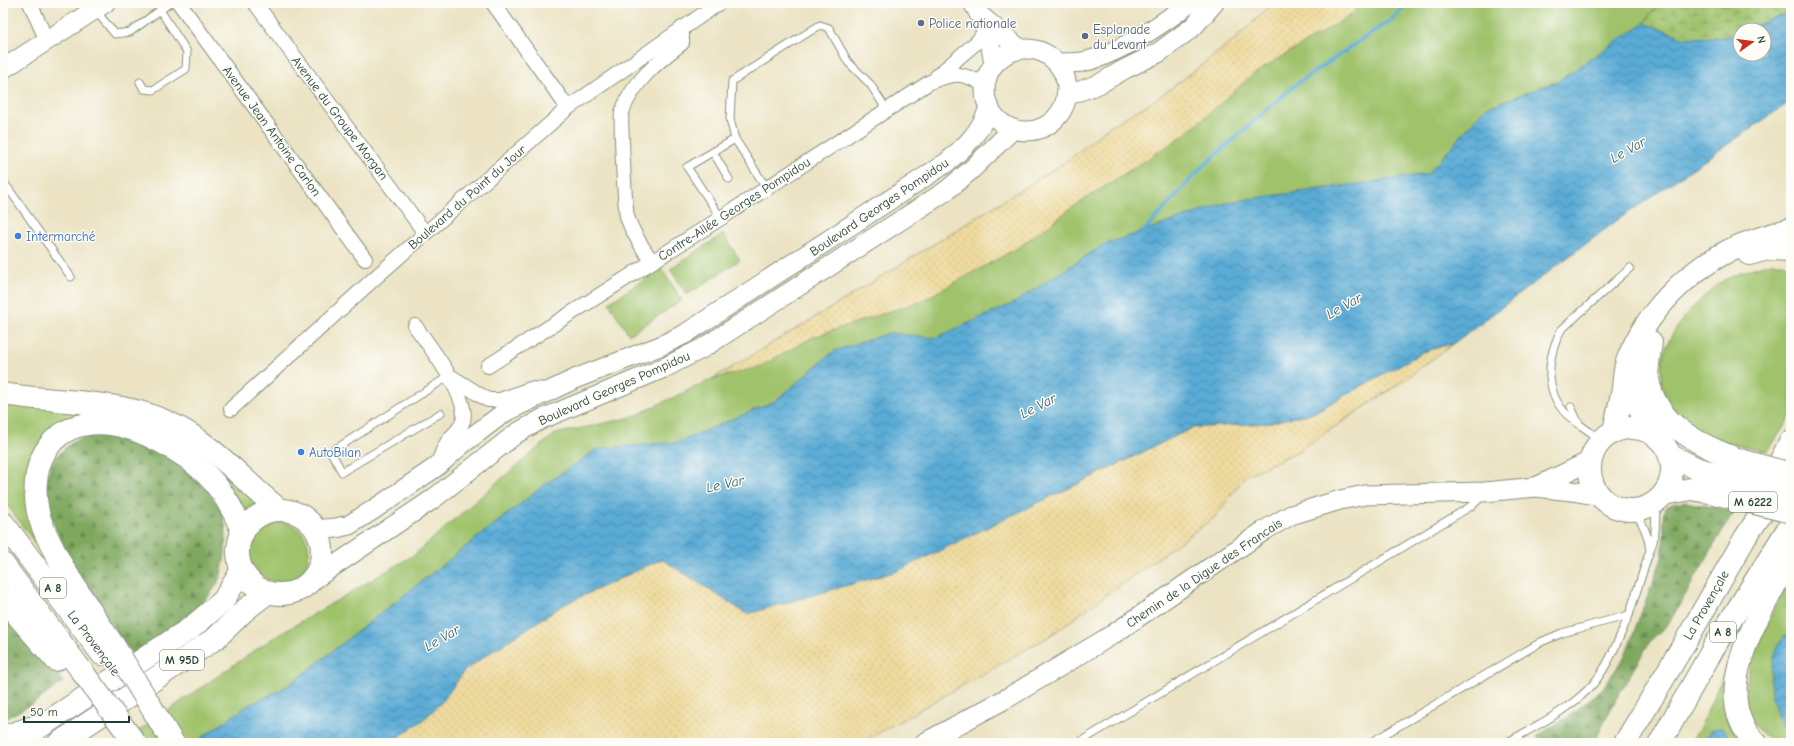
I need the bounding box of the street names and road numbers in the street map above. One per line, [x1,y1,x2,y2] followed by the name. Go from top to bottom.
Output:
[289,53,391,183] street label: Avenue du Groupe Morgan
[220,63,324,199] street label: Avenue Jean Antoine Carlon
[405,141,530,252] street label: Boulevard du Point du Jour
[655,154,813,264] street label: Contre-Allée Georges Pompidou
[807,155,951,259] street label: Boulevard Georges Pompidou
[536,348,692,428] street label: Boulevard Georges Pompidou
[1729,492,1777,512] road number: M 6222
[1123,515,1285,631] street label: Chemin de la Digue des Francais
[1680,567,1732,642] street label: La Provençale
[40,578,66,598] road number: A 8
[65,608,124,679] street label: La Provençale
[1710,622,1736,642] road number: A 8
[160,650,204,670] road number: M 95D

